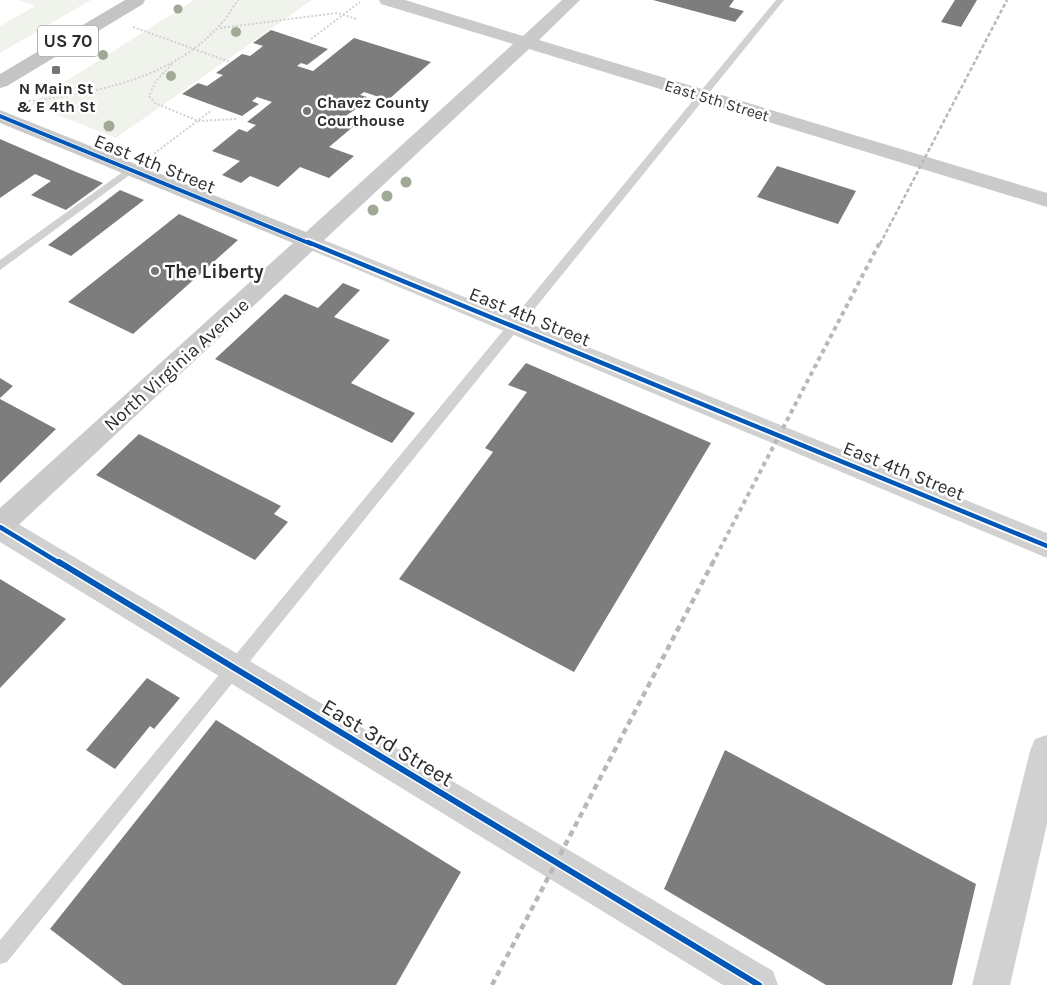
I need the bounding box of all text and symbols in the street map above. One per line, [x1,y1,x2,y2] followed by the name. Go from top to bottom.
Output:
[38,26,98,56] road number: US 70
[50,64,62,76] marker: N Main St & E 4th St
[662,76,771,125] street label: East 5th Street
[16,79,96,116] place label: N Main St & E 4th St
[317,93,429,130] place label: Chavez County Courthouse
[301,105,313,117] marker: Chavez County Courthouse
[91,130,218,198] street label: East 4th Street
[165,261,264,283] place label: The Liberty
[149,265,161,277] marker: The Liberty
[466,283,593,351] street label: East 4th Street
[100,294,254,436] street label: North Virginia Avenue
[840,437,967,505] street label: East 4th Street
[317,693,458,792] street label: East 3rd Street

